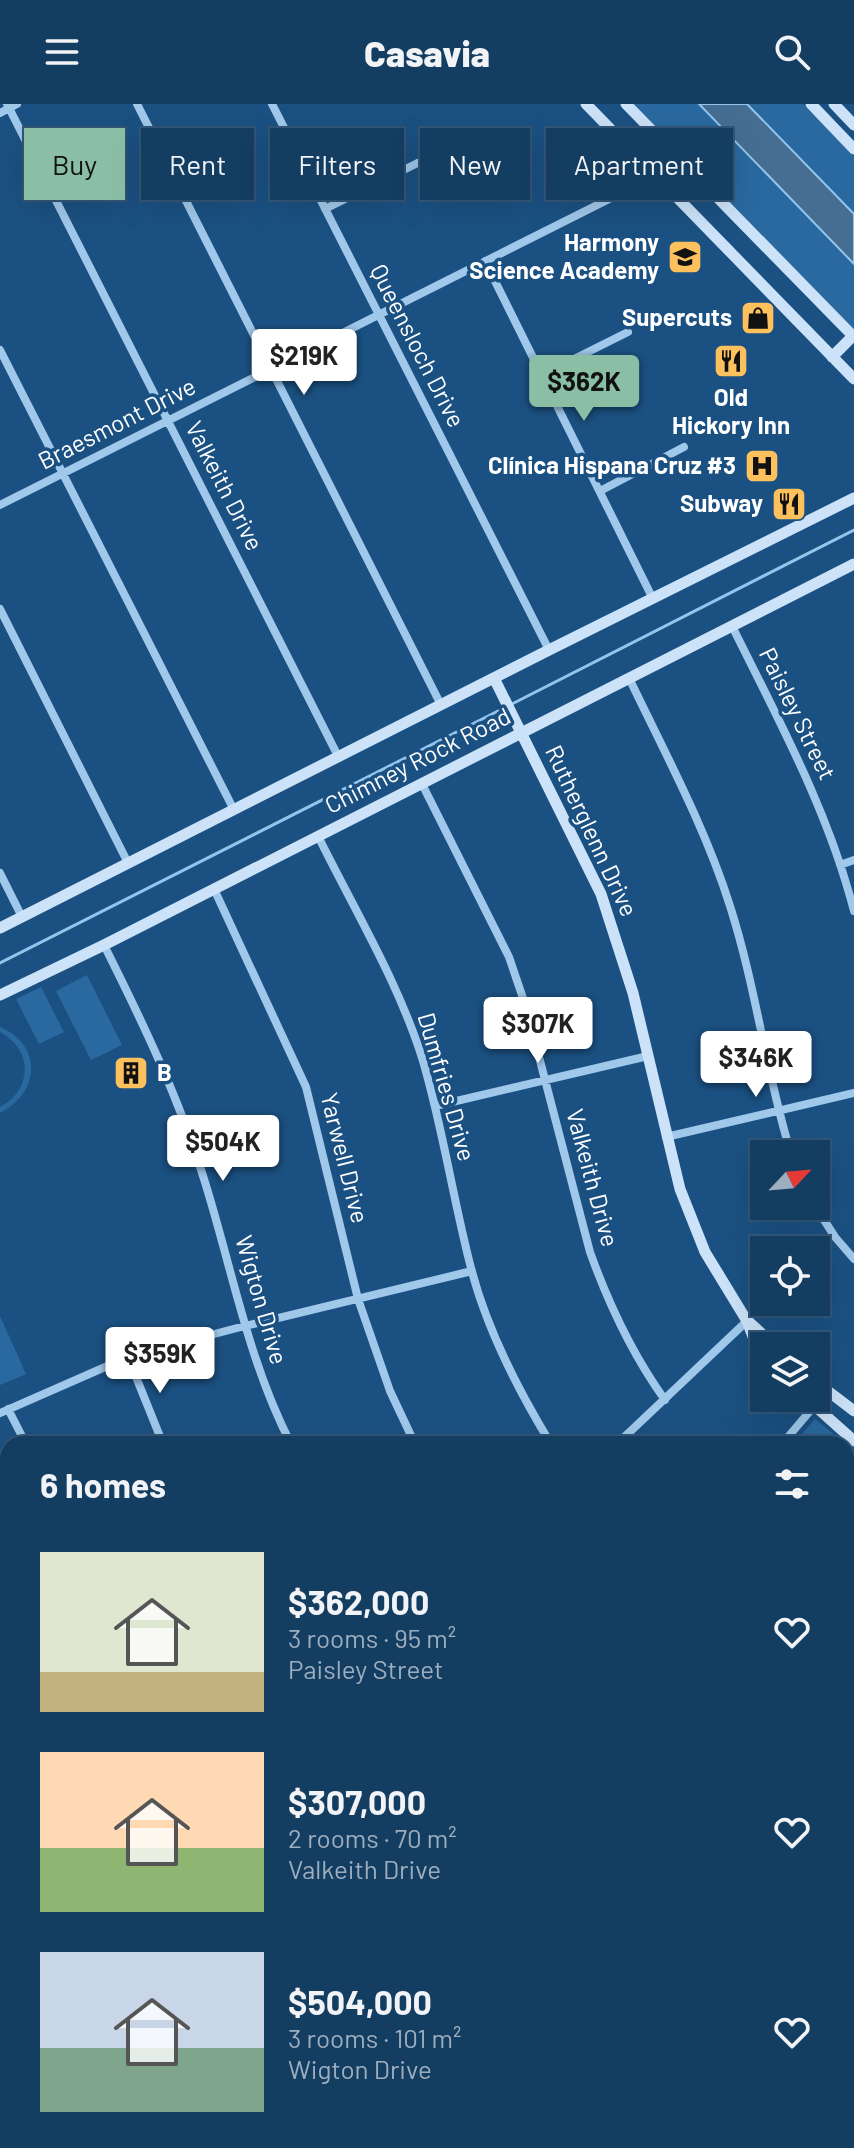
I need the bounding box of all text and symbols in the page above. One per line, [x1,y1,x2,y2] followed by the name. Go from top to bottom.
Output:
[40,30,84,74] icon: menu
[770,30,814,74] icon: search
[364,31,490,74] text: Casavia
[24,128,125,200] chip: Buy
[141,128,254,200] chip: Rent
[270,128,404,200] chip: Filters
[420,128,530,200] chip: New
[546,128,733,200] chip: Apartment
[469,227,659,284] place label: Harmony Science Academy
[666,238,704,276] school or university icon: Harmony Science Academy
[365,259,472,432] street label: Queensloch Drive
[739,299,777,337] shop icon: Supercuts
[622,302,732,331] place label: Supercuts
[248,329,360,397] pin: $219K
[270,339,338,370] text: $219K
[712,342,750,380] restaurant icon: Old Hickory Inn
[528,355,640,423] pin: $362K
[547,365,621,396] text: $362K
[33,371,200,475] street label: Braesmont Drive
[672,382,790,439] place label: Old Hickory Inn
[180,416,270,555] street label: Valkeith Drive
[743,447,781,485] hospital icon: Clínica Hispana Cruz #3
[488,450,736,479] place label: Clínica Hispana Cruz #3
[770,485,808,523] restaurant icon: Subway
[680,488,763,517] place label: Subway
[754,643,843,784] street label: Paisley Street
[320,700,515,819] street label: Chimney Rock Road
[540,740,645,921] street label: Rutherglenn Drive
[482,997,594,1065] pin: $307K
[502,1007,574,1038] text: $307K
[412,1009,482,1164] street label: Dumfries Drive
[700,1031,812,1099] pin: $346K
[719,1041,793,1072] text: $346K
[112,1054,150,1092] building icon: B
[157,1057,172,1086] place label: B
[315,1090,376,1226] street label: Yarwell Drive
[561,1106,626,1250] street label: Valkeith Drive
[167,1115,279,1183] pin: $504K
[185,1125,261,1156] text: $504K
[750,1140,830,1220] north arrow
[750,1140,830,1412] map controls
[230,1232,295,1367] street label: Wigton Drive
[750,1236,830,1316] button: locate
[104,1327,216,1395] pin: $359K
[750,1332,830,1412] button: layers
[123,1337,197,1368] text: $359K
[770,1462,814,1506] icon: filters
[40,1464,166,1505] text: 6 homes
[288,1581,429,1622] text: $362,000
[104,1584,200,1680] icon: home
[770,1610,814,1654] icon: heart
[288,1622,456,1653] text: 3 rooms · 95 m²
[288,1653,443,1684] text: Paisley Street
[288,1781,426,1822] text: $307,000
[104,1784,200,1880] icon: home
[770,1810,814,1854] icon: heart
[288,1822,457,1853] text: 2 rooms · 70 m²
[288,1853,441,1884] text: Valkeith Drive
[288,1981,432,2022] text: $504,000
[104,1984,200,2080] icon: home
[770,2010,814,2054] icon: heart
[288,2022,461,2053] text: 3 rooms · 101 m²
[288,2053,432,2084] text: Wigton Drive

